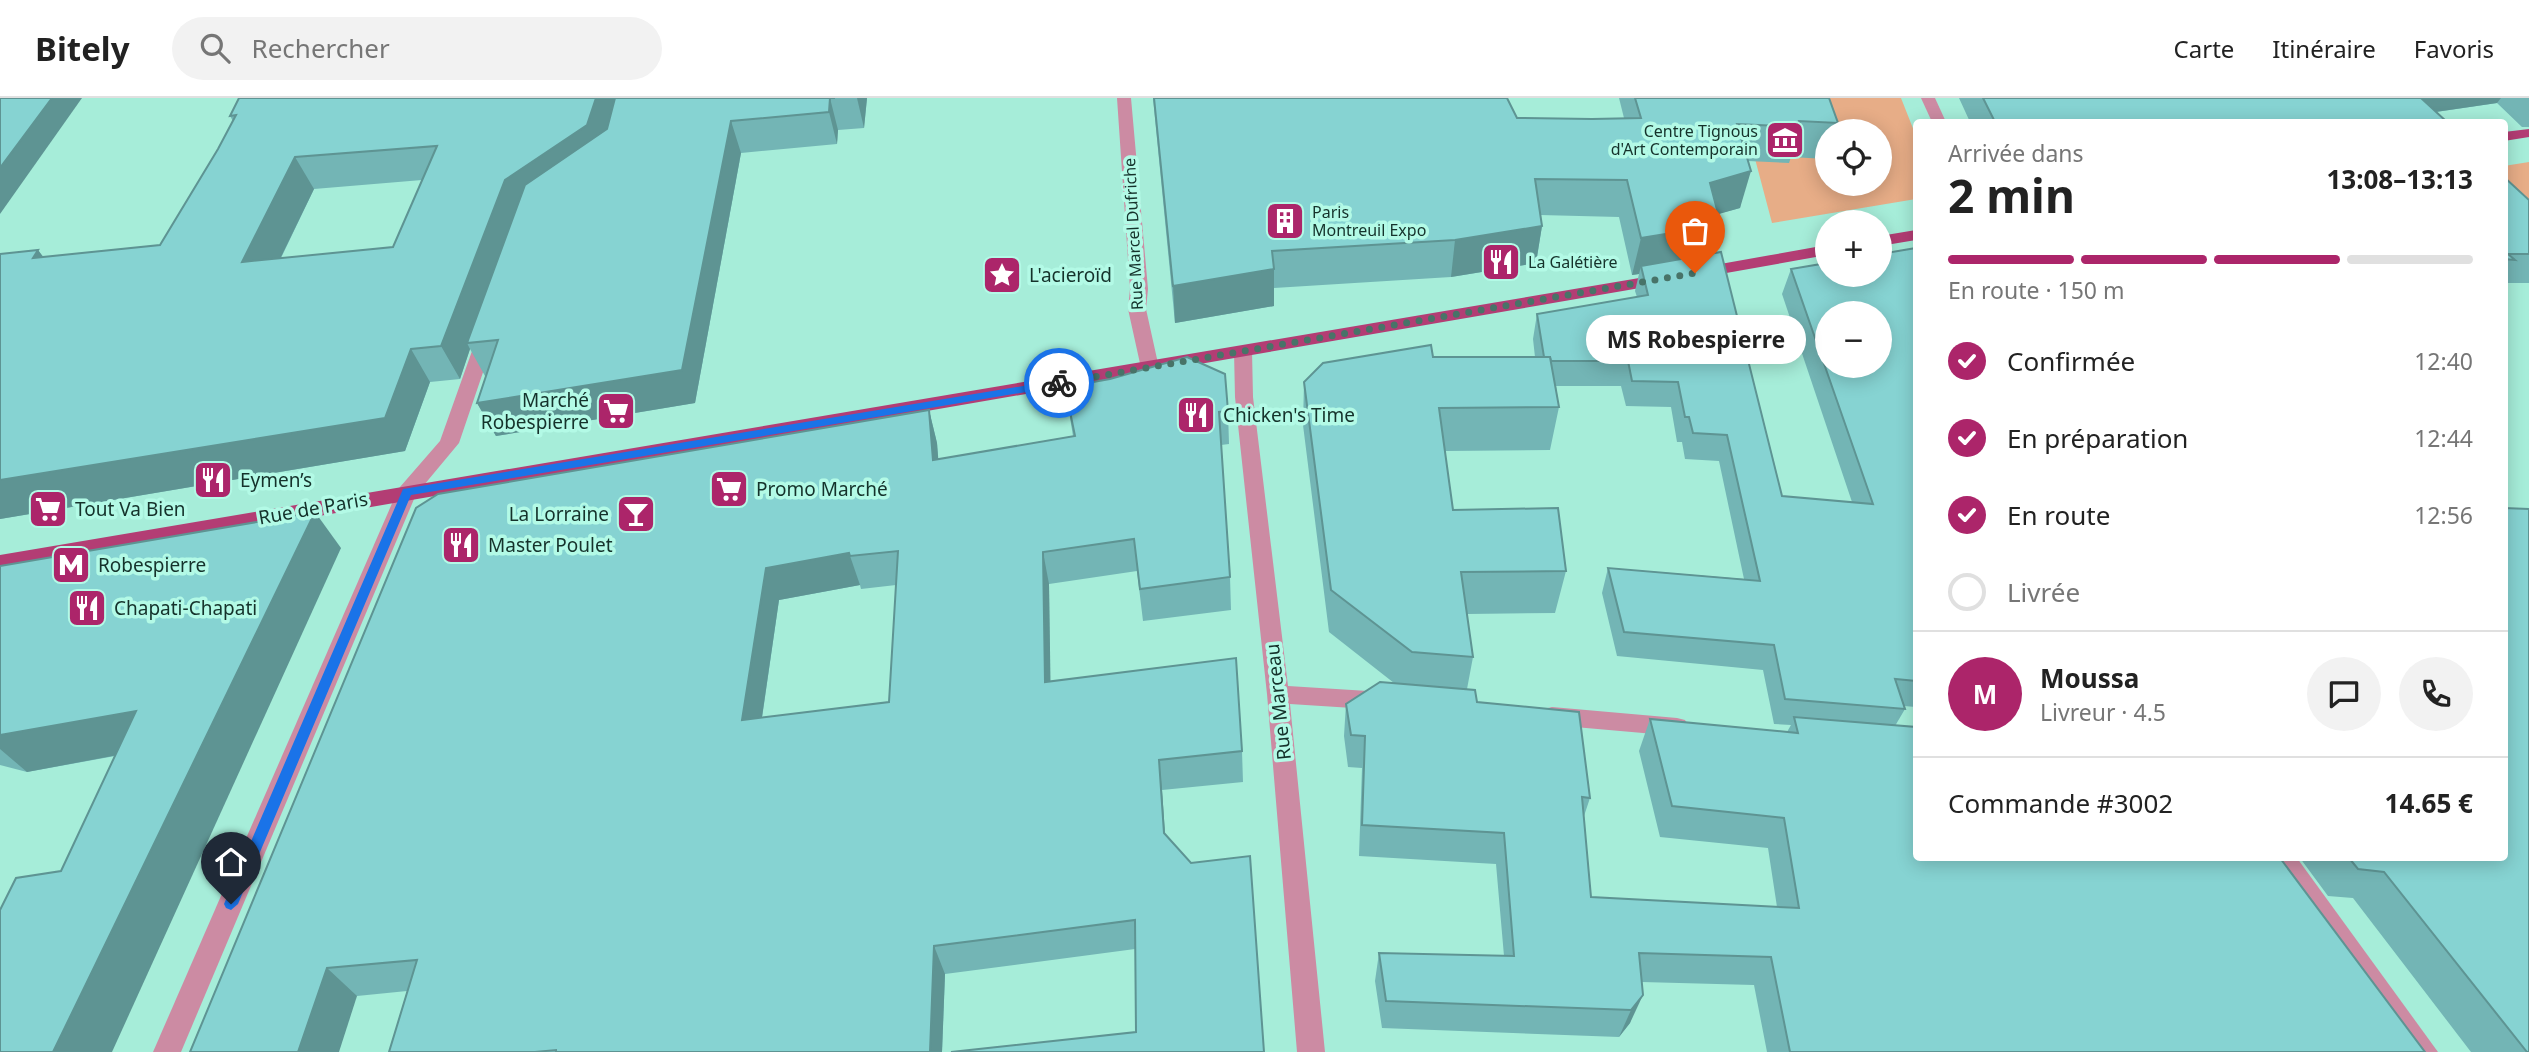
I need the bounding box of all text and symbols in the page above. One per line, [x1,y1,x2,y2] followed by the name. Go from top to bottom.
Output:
[172,17,662,80] search box
[35,26,130,71] text: Bitely
[196,29,234,67] icon: search
[252,30,390,66] text: Rechercher
[2174,32,2234,65] text: Carte
[2272,32,2376,65] text: Itinéraire
[2414,32,2494,65] text: Favoris
[1764,119,1806,161] museum icon: Centre Tignous d'Art Contemporain
[1815,119,1892,378] map controls
[1815,119,1892,196] button: locate
[1611,120,1758,160] place label: Centre Tignous d'Art Contemporain
[1948,137,2084,169] text: Arrivée dans
[1118,157,1148,311] street label: Rue Marcel Dufriche
[2326,161,2473,197] text: 13:08–13:13
[1948,164,2075,226] text: 2 min
[1264,200,1306,242] building icon: Paris Montreuil Expo
[1312,201,1426,241] place label: Paris Montreuil Expo
[1665,201,1725,273] pin
[1815,210,1892,287] button: +
[1676,212,1714,250] icon: bag
[1480,241,1522,283] restaurant icon: La Galétière
[1528,251,1618,273] place label: La Galétière
[981,254,1023,296] place icon: L'acieroïd
[1029,262,1112,288] place label: L'acieroïd
[1948,274,2125,306] text: En route · 150 m
[1815,301,1892,378] button: −
[1585,315,1805,364] callout: MS Robespierre
[1607,323,1785,355] text: MS Robespierre
[1948,342,1986,380] icon: check
[2007,343,2135,379] text: Confirmée
[2414,345,2473,377] text: 12:40
[1024,348,1094,418] courier
[1040,364,1078,402] icon: bike
[481,387,589,435] place label: Marché Robespierre
[595,390,637,432] supermarket icon: Marché Robespierre
[1175,394,1217,436] restaurant icon: Chicken's Time
[1223,402,1355,428] place label: Chicken's Time
[1948,419,1986,457] icon: check
[2007,420,2188,456] text: En préparation
[2414,422,2473,454] text: 12:44
[192,459,234,501] restaurant icon: Eymen’s
[240,467,312,493] place label: Eymen’s
[708,468,750,510] supermarket icon: Promo Marché
[756,476,888,502] place label: Promo Marché
[256,486,370,530] street label: Rue de Paris
[27,488,69,530] supermarket icon: Tout Va Bien
[615,493,657,535] bar icon: La Lorraine
[75,496,186,522] place label: Tout Va Bien
[1948,496,1986,534] icon: check
[2007,497,2110,533] text: En route
[2414,499,2473,531] text: 12:56
[509,501,609,527] place label: La Lorraine
[440,524,482,566] restaurant icon: Master Poulet
[488,532,613,558] place label: Master Poulet
[50,544,92,586] metro station icon: Robespierre
[98,552,206,578] place label: Robespierre
[2007,574,2080,610] text: Livrée
[66,587,108,629] restaurant icon: Chapati-Chapati
[114,595,257,621] place label: Chapati-Chapati
[1259,643,1297,761] street label: Rue Marceau
[2307,657,2381,731] button: chat
[2399,657,2473,731] button: phone
[2040,660,2139,696] text: Moussa
[1973,676,1997,712] text: M
[2040,696,2166,728] text: Livreur · 4.5
[1948,785,2173,821] text: Commande #3002
[2385,785,2473,821] text: 14.65 €
[201,832,261,904] pin
[212,843,250,881] icon: home

